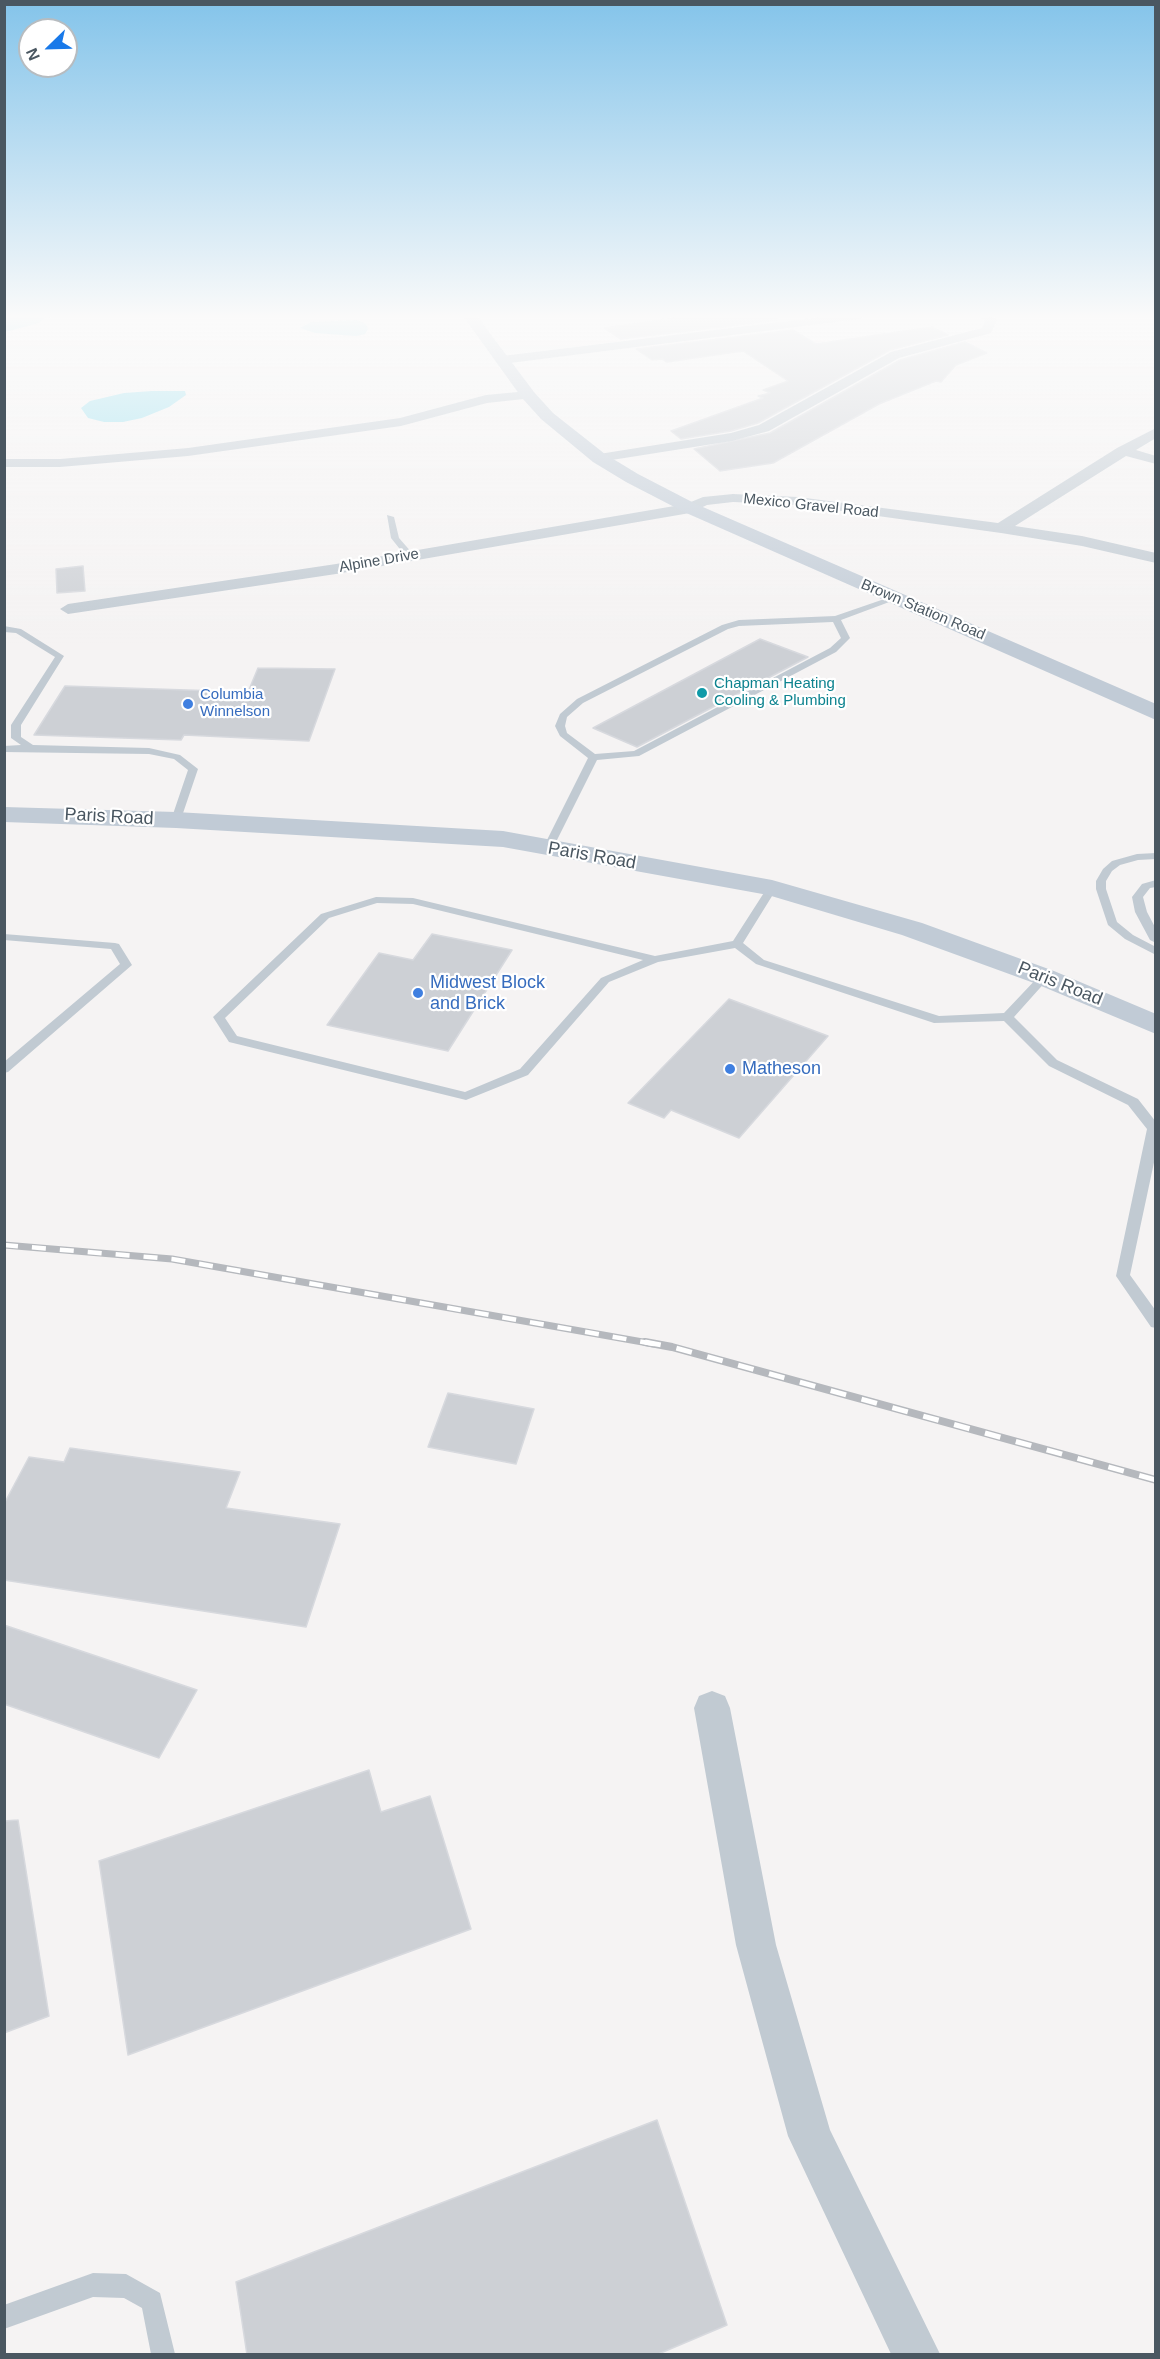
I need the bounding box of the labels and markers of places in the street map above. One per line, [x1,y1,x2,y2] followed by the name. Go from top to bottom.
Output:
[714,675,846,710] place label: Chapman Heating Cooling & Plumbing
[200,686,270,721] place label: Columbia Winnelson
[695,686,709,700] marker: Chapman Heating Cooling & Plumbing
[181,697,195,711] marker: Columbia Winnelson
[430,972,545,1014] place label: Midwest Block and Brick
[411,986,425,1000] marker: Midwest Block and Brick
[742,1058,821,1080] place label: Matheson
[723,1062,737,1076] marker: Matheson

